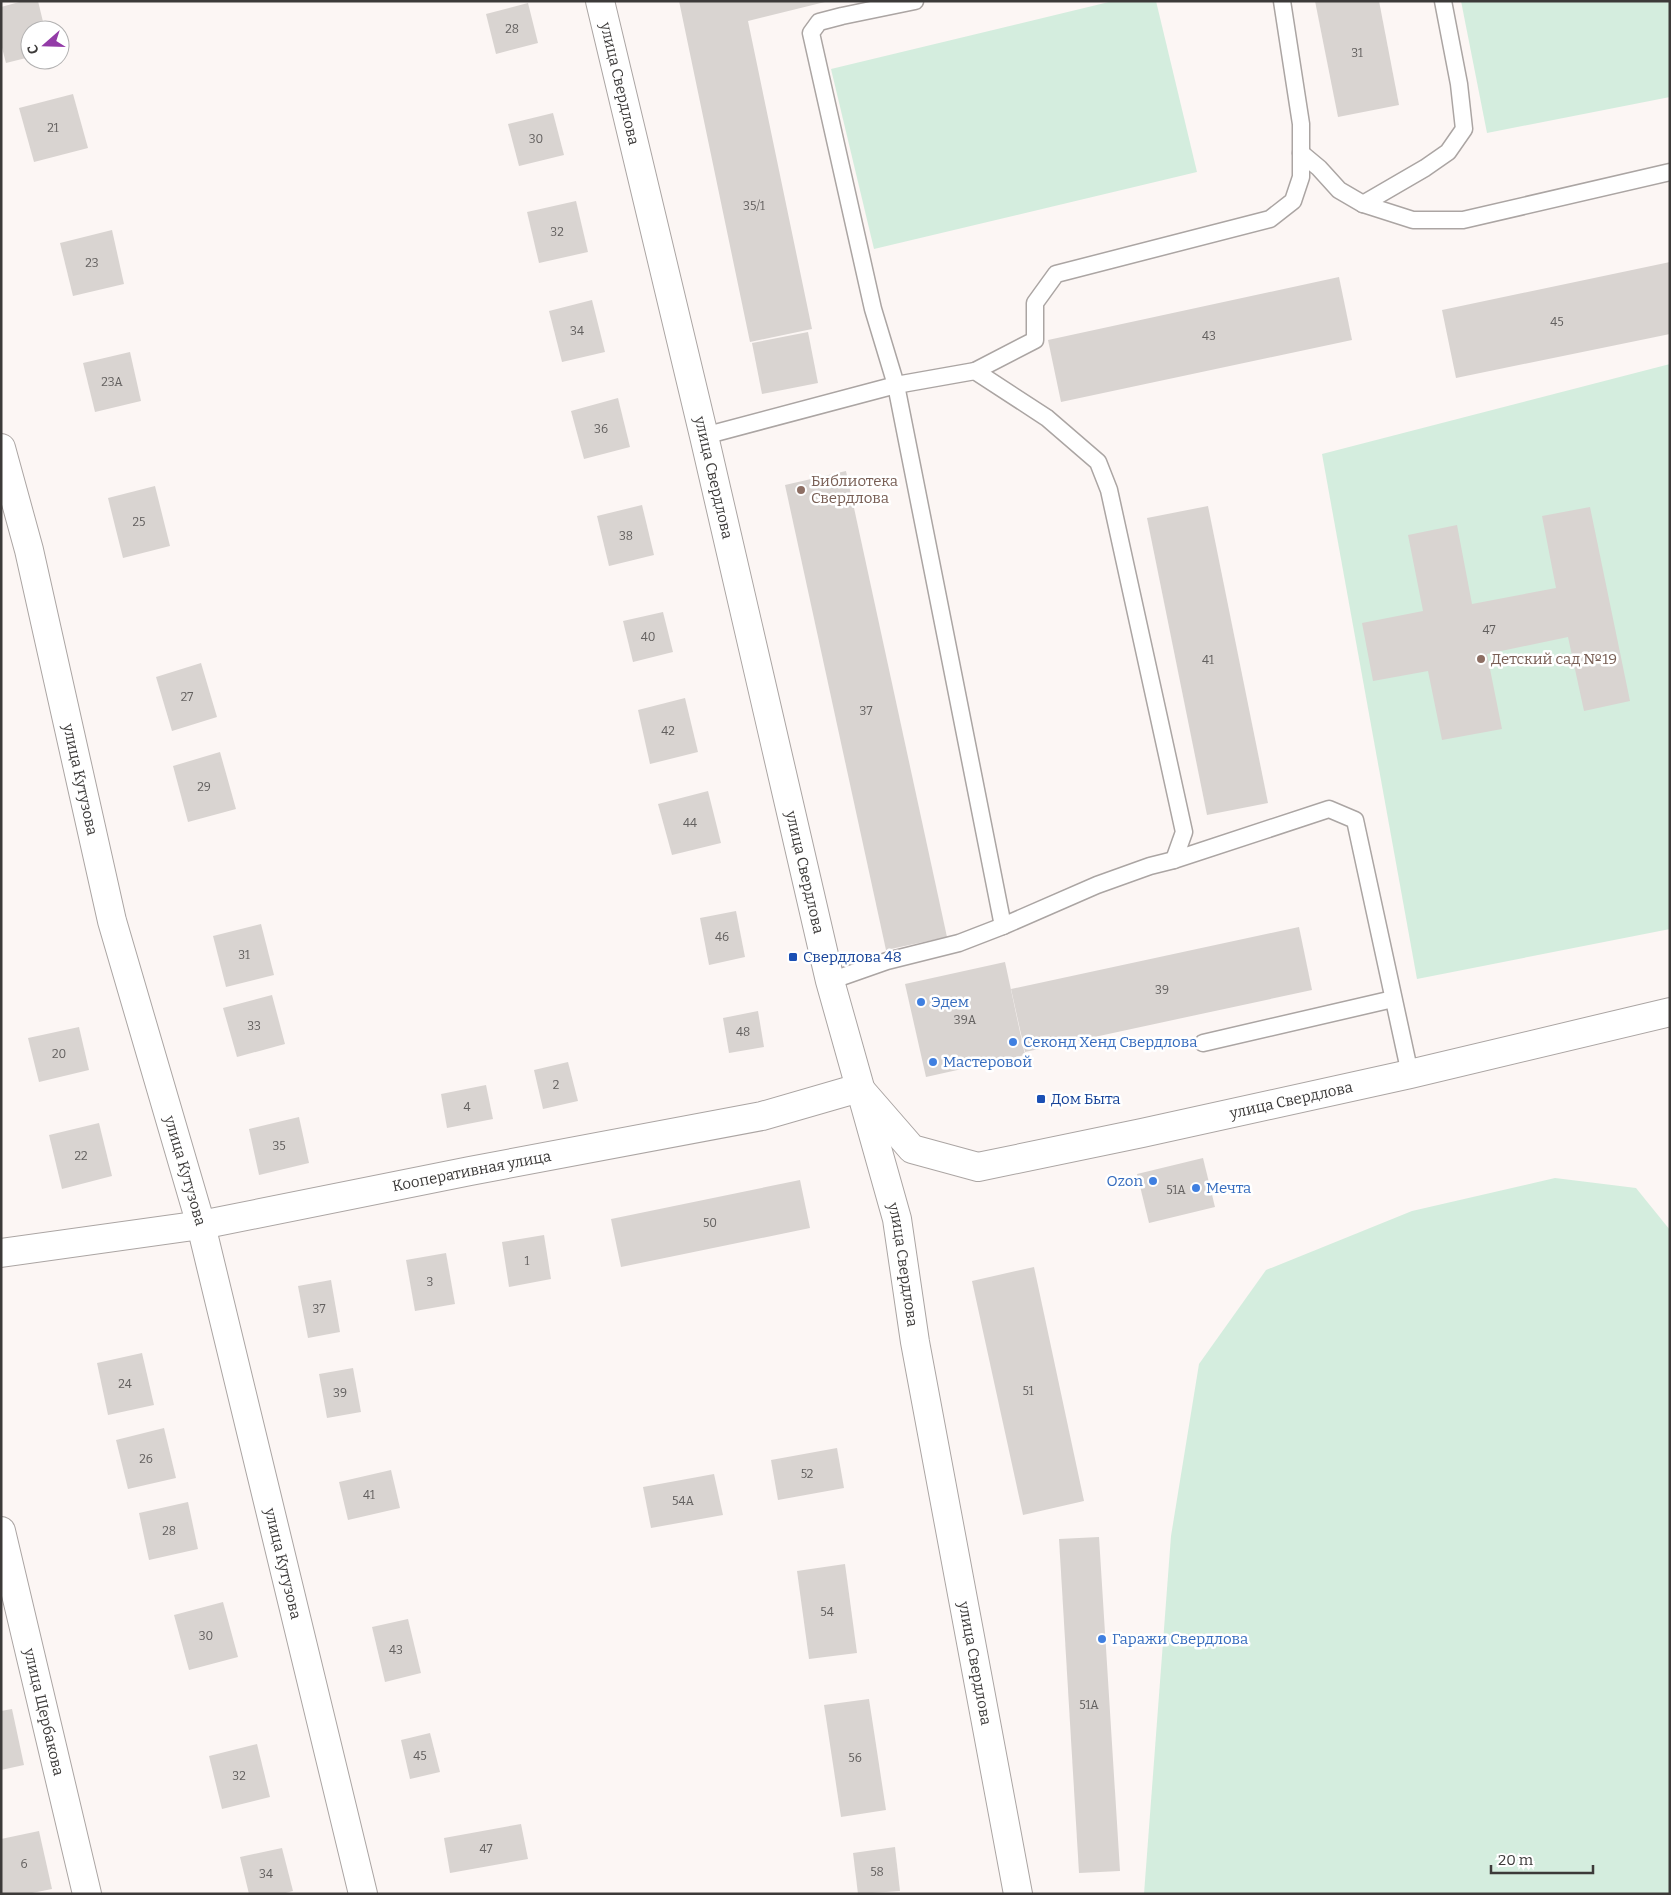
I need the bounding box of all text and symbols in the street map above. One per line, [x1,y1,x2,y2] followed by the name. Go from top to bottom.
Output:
[20,20,70,70] north arrow
[596,20,643,147] street label: улица Свердлова
[505,22,519,36] house number: 28
[24,42,43,56] text: С
[1351,46,1363,60] house number: 31
[47,121,59,135] house number: 21
[529,132,543,146] house number: 30
[743,199,765,213] house number: 35/1
[550,225,564,239] house number: 32
[85,256,99,270] house number: 23
[1550,315,1564,329] house number: 45
[570,324,584,338] house number: 34
[1202,329,1216,343] house number: 43
[101,375,123,389] house number: 23А
[690,414,737,541] street label: улица Свердлова
[594,422,608,436] house number: 36
[811,472,898,507] place label: Библиотека Свердлова
[795,484,807,496] marker: Библиотека Свердлова
[133,515,145,529] house number: 25
[619,529,633,543] house number: 38
[1483,623,1495,637] house number: 47
[641,630,655,644] house number: 40
[1491,650,1617,668] place label: Детский сад №19
[1202,653,1214,667] house number: 41
[1475,653,1487,665] marker: Детский сад №19
[181,690,193,704] house number: 27
[860,704,872,718] house number: 37
[59,721,102,837] street label: улица Кутузова
[661,724,675,738] house number: 42
[197,780,211,794] house number: 29
[782,808,828,935] street label: улица Свердлова
[683,816,697,830] house number: 44
[715,930,729,944] house number: 46
[238,948,250,962] house number: 31
[803,948,902,966] place label: Свердлова 48
[787,951,799,963] marker: Свердлова 48
[1155,983,1169,997] house number: 39
[931,993,969,1011] place label: Эдем
[915,996,927,1008] marker: Эдем
[954,1013,977,1027] house number: 39А
[247,1019,261,1033] house number: 33
[736,1025,750,1039] house number: 48
[1023,1033,1197,1051] place label: Секонд Хенд Свердлова
[1007,1036,1019,1048] marker: Секонд Хенд Свердлова
[52,1047,66,1061] house number: 20
[943,1053,1032,1071] place label: Мастеровой
[927,1056,939,1068] marker: Мастеровой
[553,1078,559,1092] house number: 2
[1227,1078,1354,1123] street label: улица Свердлова
[1051,1090,1120,1108] place label: Дом Быта
[1035,1093,1047,1105] marker: Дом Быта
[463,1100,471,1114] house number: 4
[160,1112,210,1228] street label: улица Кутузова
[272,1139,286,1153] house number: 35
[391,1147,553,1195] street label: Кооперативная улица
[74,1149,88,1163] house number: 22
[1106,1172,1143,1190] place label: Ozon
[1147,1175,1159,1187] marker: Ozon
[1206,1179,1251,1197] place label: Мечта
[1190,1182,1202,1194] marker: Мечта
[1166,1183,1186,1197] house number: 51А
[884,1200,922,1328] street label: улица Свердлова
[703,1216,717,1230] house number: 50
[525,1254,530,1268] house number: 1
[427,1275,434,1289] house number: 3
[313,1302,325,1316] house number: 37
[118,1377,132,1391] house number: 24
[1022,1384,1034,1398] house number: 51
[333,1386,347,1400] house number: 39
[139,1452,153,1466] house number: 26
[801,1467,813,1481] house number: 52
[363,1488,375,1502] house number: 41
[672,1494,694,1508] house number: 54А
[261,1505,305,1621] street label: улица Кутузова
[162,1524,176,1538] house number: 28
[954,1599,995,1727] street label: улица Свердлова
[820,1605,834,1619] house number: 54
[199,1629,213,1643] house number: 30
[1112,1630,1248,1648] place label: Гаражи Свердлова
[1096,1633,1108,1645] marker: Гаражи Свердлова
[389,1643,403,1657] house number: 43
[20,1645,68,1778] street label: улица Щербакова
[1079,1698,1099,1712] house number: 51А
[413,1749,427,1763] house number: 45
[848,1751,862,1765] house number: 56
[232,1769,246,1783] house number: 32
[480,1842,492,1856] house number: 47
[1491,1842,1594,1874] scale bar
[1498,1851,1534,1869] text: 20 m
[20,1857,28,1871] house number: 6
[870,1865,884,1879] house number: 58
[259,1867,273,1881] house number: 34

